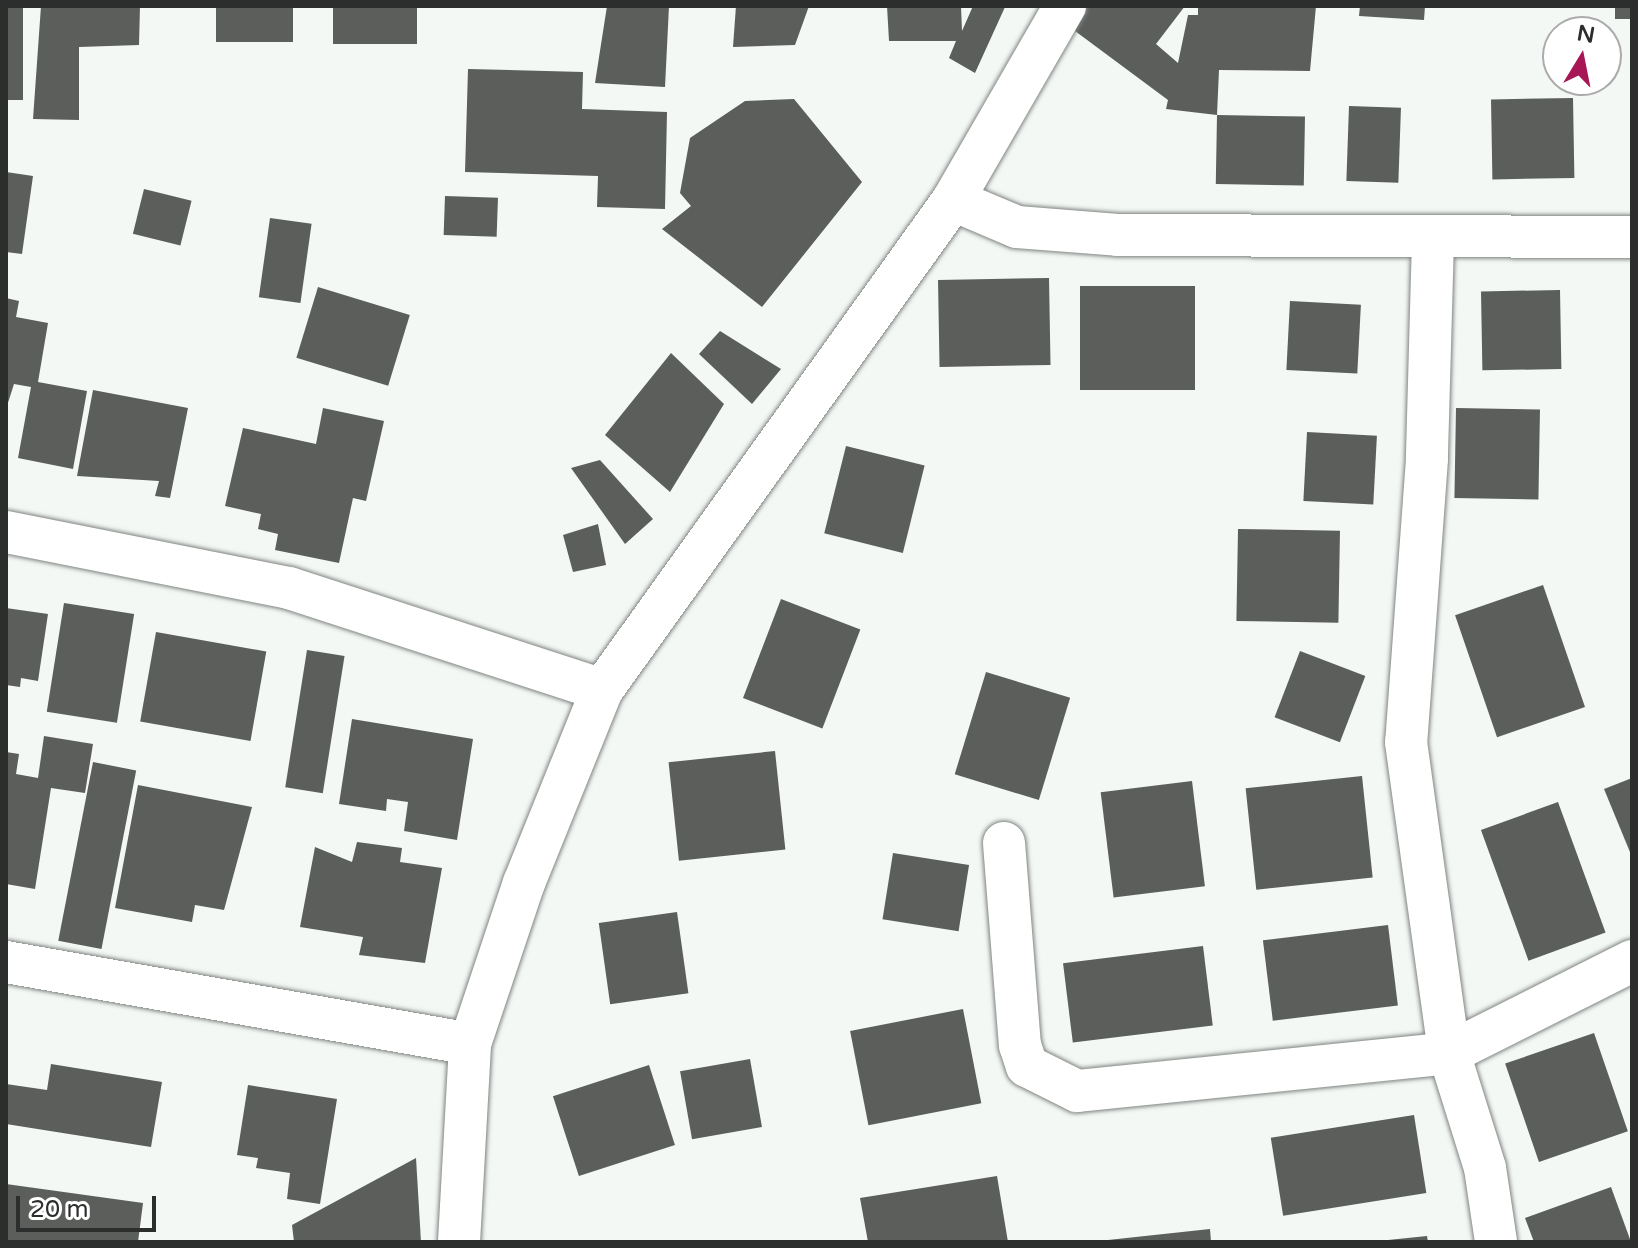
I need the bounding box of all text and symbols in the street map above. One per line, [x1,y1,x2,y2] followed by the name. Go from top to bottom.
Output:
[1542,16,1622,96] north arrow
[1575,20,1597,49] text: N
[20,1180,160,1230] scale bar
[30,1195,88,1224] text: 20 m

